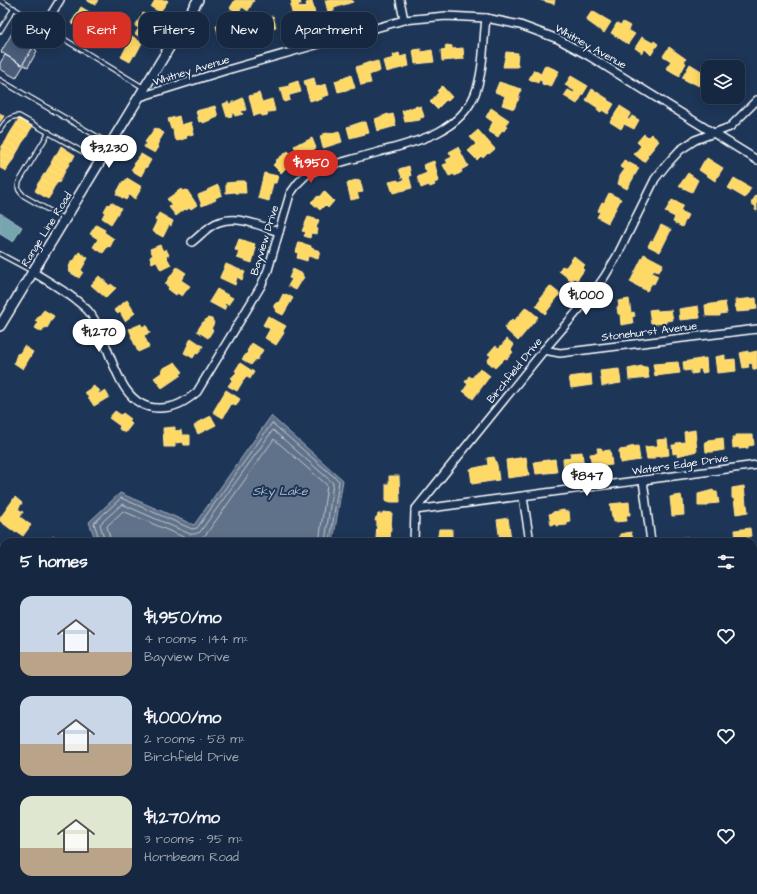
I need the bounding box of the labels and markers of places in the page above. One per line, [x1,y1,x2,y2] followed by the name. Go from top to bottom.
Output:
[76,135,142,169] pin: $3,230
[278,150,344,184] pin: $1,950
[553,282,619,316] pin: $1,000
[66,319,132,353] pin: $1,270
[563,463,611,497] pin: $847

